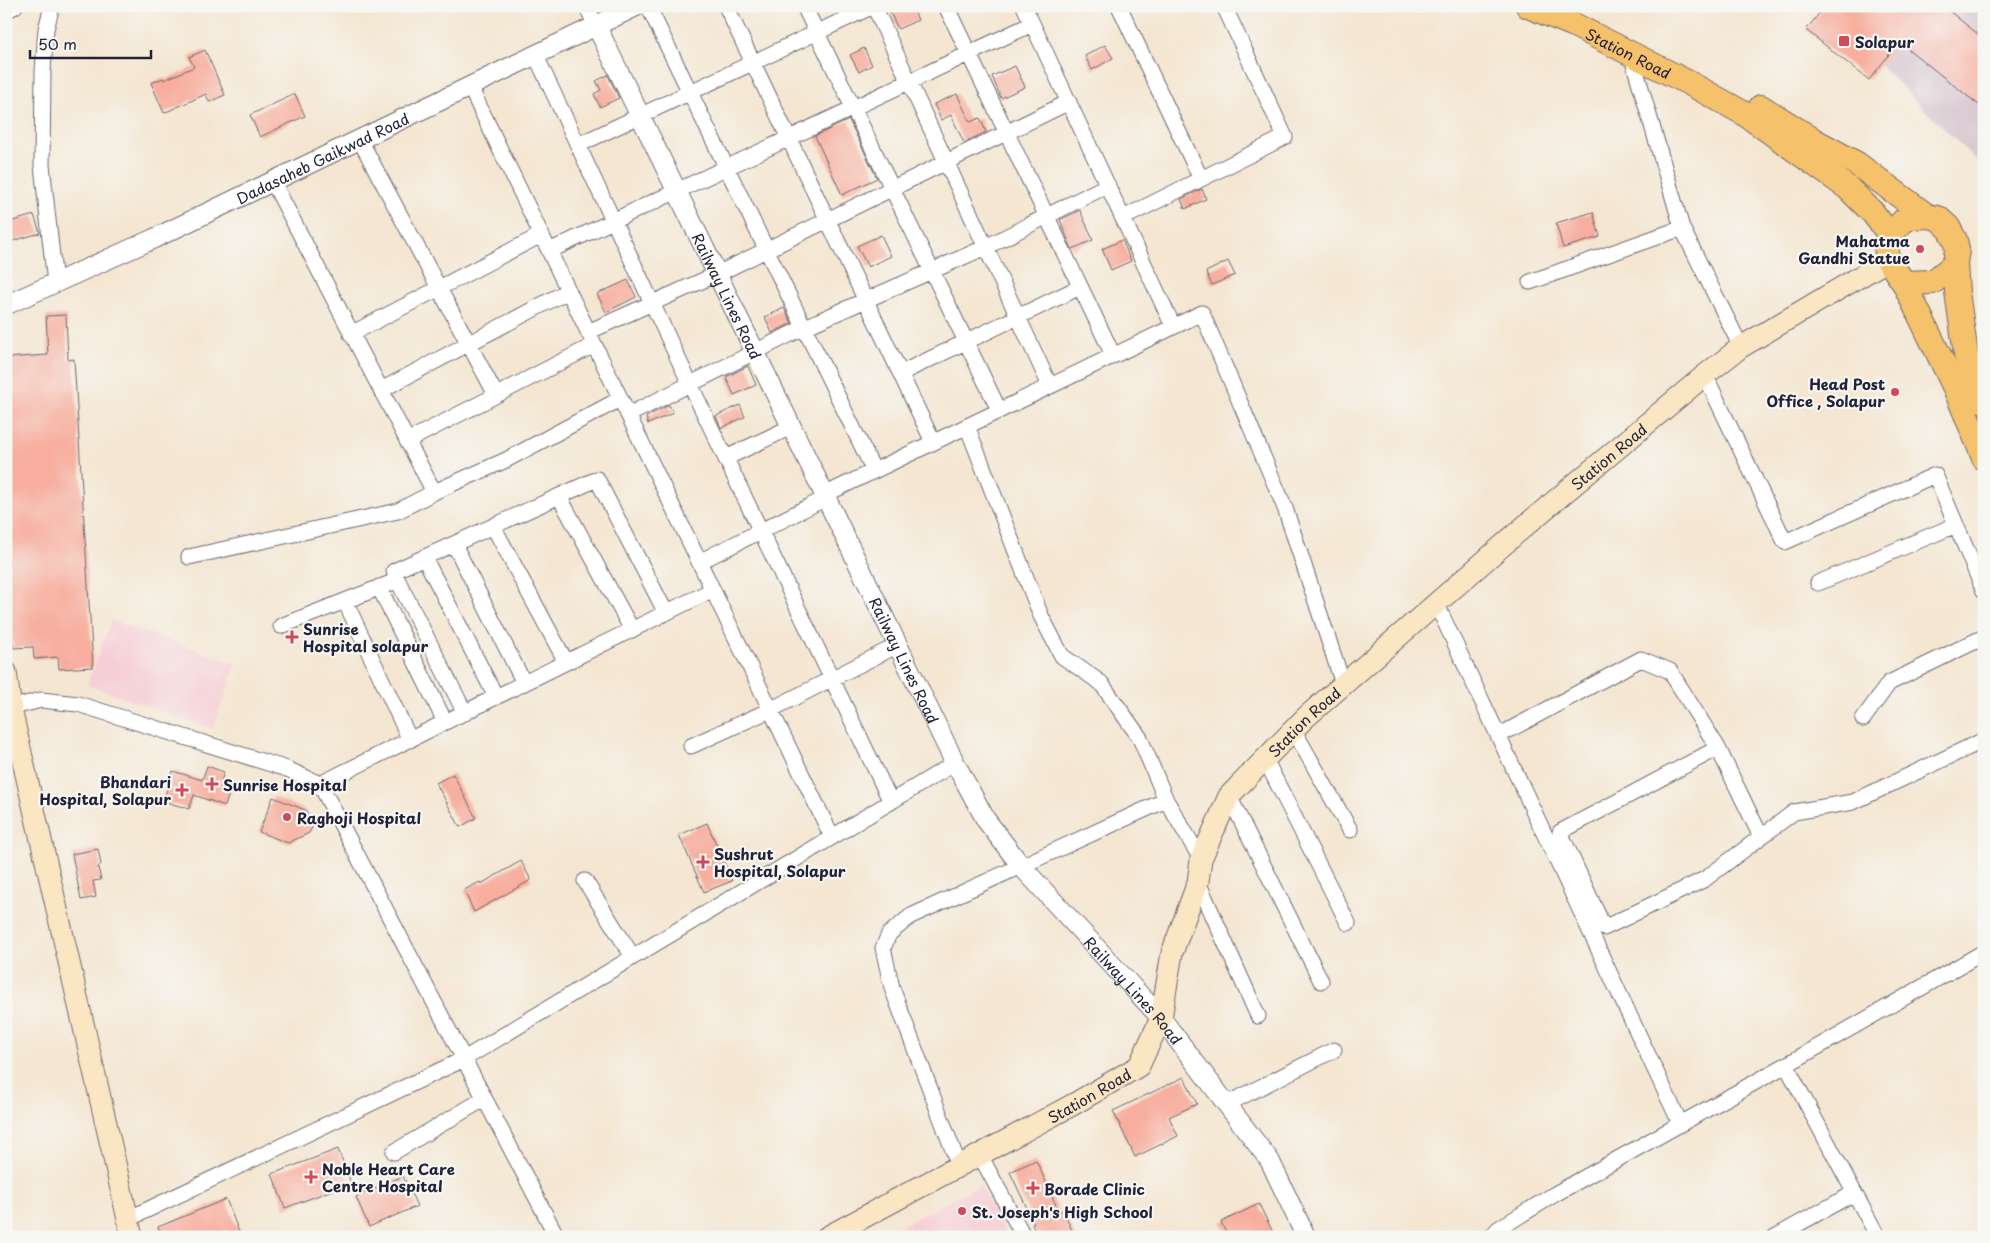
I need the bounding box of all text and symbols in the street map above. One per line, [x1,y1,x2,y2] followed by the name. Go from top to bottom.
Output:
[1582,21,1675,84] street label: Station Road
[30,28,151,60] scale bar
[1855,30,1914,53] place label: Solapur
[38,32,77,55] text: 50 m
[1837,34,1851,48] marker: Solapur
[232,106,413,209] street label: Dadasaheb Gaikwad Road
[687,228,768,363] street label: Railway Lines Road
[1798,229,1911,269] place label: Mahatma Gandhi Statue
[1914,243,1926,255] marker: Mahatma Gandhi Statue
[1767,372,1885,412] place label: Head Post Office , Solapur
[1889,386,1901,398] marker: Head Post Office , Solapur
[1565,417,1651,495] street label: Station Road
[864,593,945,727] street label: Railway Lines Road
[303,617,428,657] place label: Sunrise Hospital solapur
[285,630,299,644] marker: Sunrise Hospital solapur
[1262,681,1345,762] street label: Station Road
[39,770,171,810] place label: Bhandari Hospital, Solapur
[223,773,347,796] place label: Sunrise Hospital
[205,777,219,791] marker: Sunrise Hospital
[175,783,189,797] marker: Bhandari Hospital, Solapur
[297,806,421,829] place label: Raghoji Hospital
[281,811,293,823] marker: Raghoji Hospital
[714,842,846,882] place label: Sushrut Hospital, Solapur
[696,855,710,869] marker: Sushrut Hospital, Solapur
[1079,931,1188,1049] street label: Railway Lines Road
[1043,1062,1135,1128] street label: Station Road
[322,1157,455,1197] place label: Noble Heart Care Centre Hospital
[304,1170,318,1184] marker: Noble Heart Care Centre Hospital
[1044,1177,1145,1200] place label: Borade Clinic
[1026,1181,1040,1195] marker: Borade Clinic
[972,1200,1153,1223] place label: St. Joseph's High School
[956,1205,968,1217] marker: St. Joseph's High School

